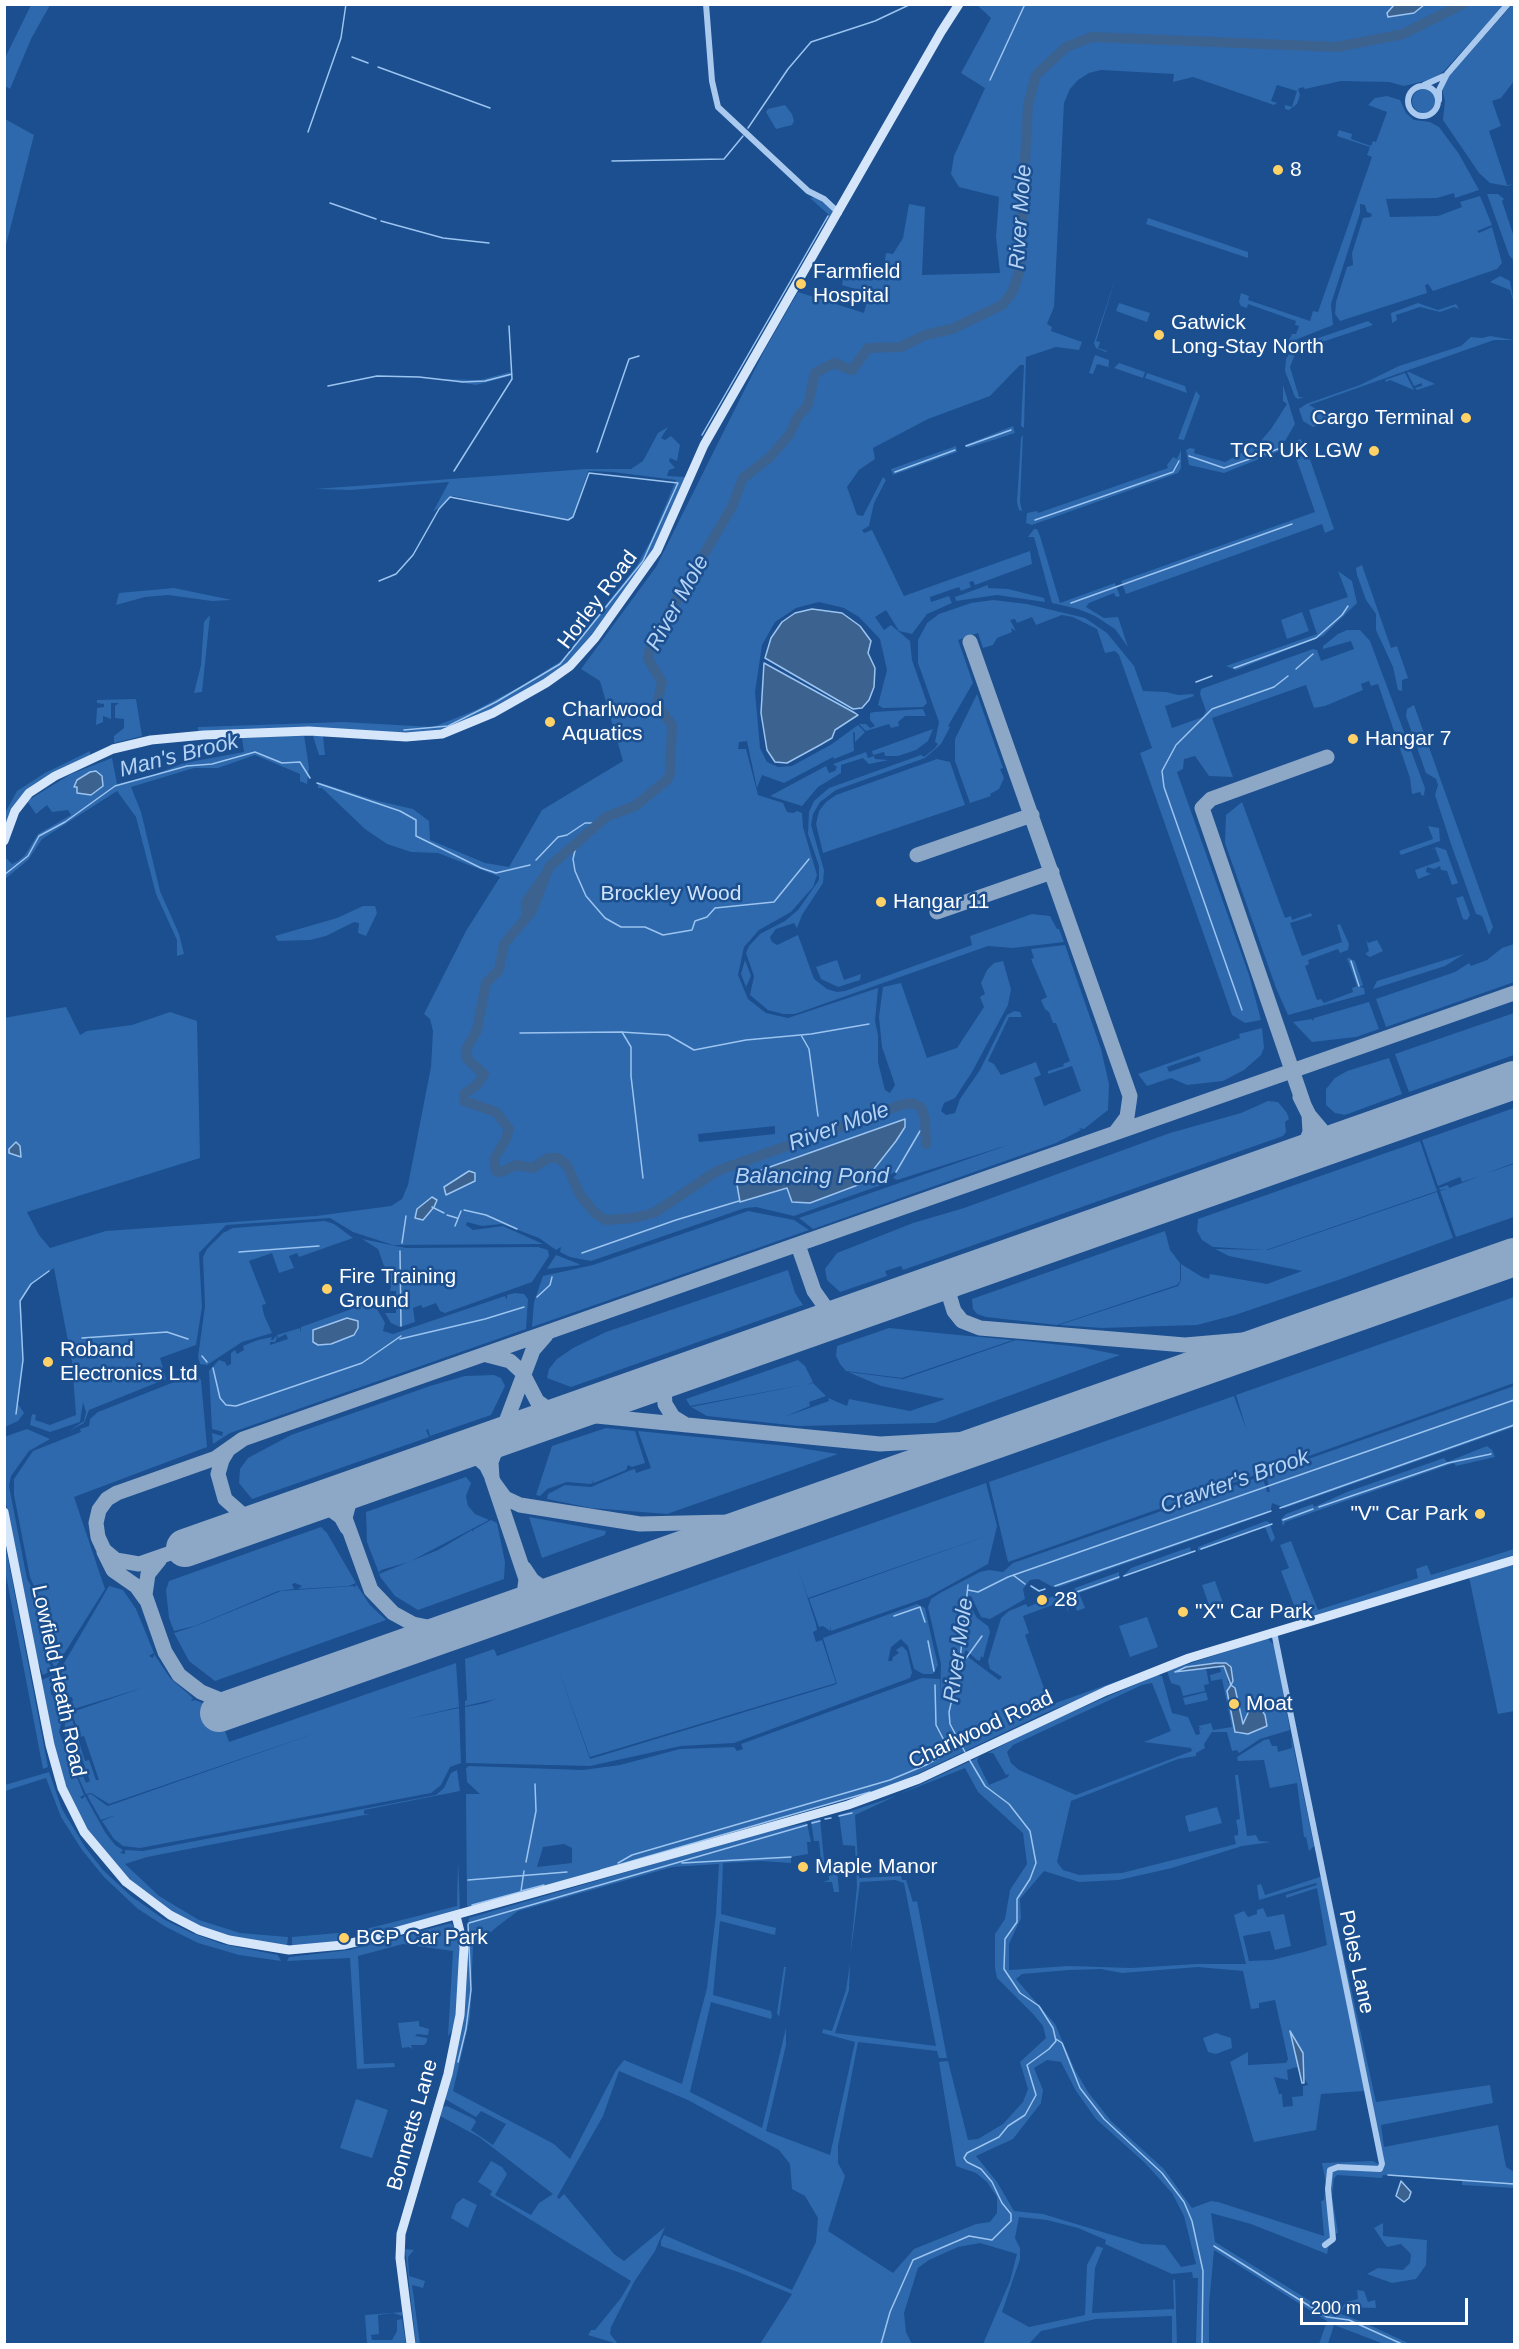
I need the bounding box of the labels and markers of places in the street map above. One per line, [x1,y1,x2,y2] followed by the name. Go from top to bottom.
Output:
[1290,157,1302,183] place label: 8
[1271,163,1285,177] marker: 8
[813,259,901,309] place label: Farmfield Hospital
[794,277,808,291] marker: Farmfield Hospital
[1171,310,1324,360] place label: Gatwick Long-Stay North
[1152,328,1166,342] marker: Gatwick Long-Stay North
[1312,405,1454,431] place label: Cargo Terminal
[1459,411,1473,425] marker: Cargo Terminal
[1230,438,1362,464] place label: TCR UK LGW
[1367,444,1381,458] marker: TCR UK LGW
[562,697,662,747] place label: Charlwood Aquatics
[543,715,557,729] marker: Charlwood Aquatics
[1365,726,1451,752] place label: Hangar 7
[1346,732,1360,746] marker: Hangar 7
[893,889,990,915] place label: Hangar 11
[874,895,888,909] marker: Hangar 11
[339,1264,456,1314] place label: Fire Training Ground
[320,1282,334,1296] marker: Fire Training Ground
[60,1337,198,1387] place label: Roband Electronics Ltd
[41,1355,55,1369] marker: Roband Electronics Ltd
[1350,1501,1468,1527] place label: "V" Car Park
[1473,1507,1487,1521] marker: "V" Car Park
[1054,1587,1077,1613] place label: 28
[1035,1593,1049,1607] marker: 28
[1195,1599,1313,1625] place label: "X" Car Park
[1176,1605,1190,1619] marker: "X" Car Park
[1246,1691,1293,1717] place label: Moat
[1227,1697,1241,1711] marker: Moat
[815,1854,938,1880] place label: Maple Manor
[796,1860,810,1874] marker: Maple Manor
[356,1925,488,1951] place label: BCP Car Park
[337,1931,351,1945] marker: BCP Car Park

